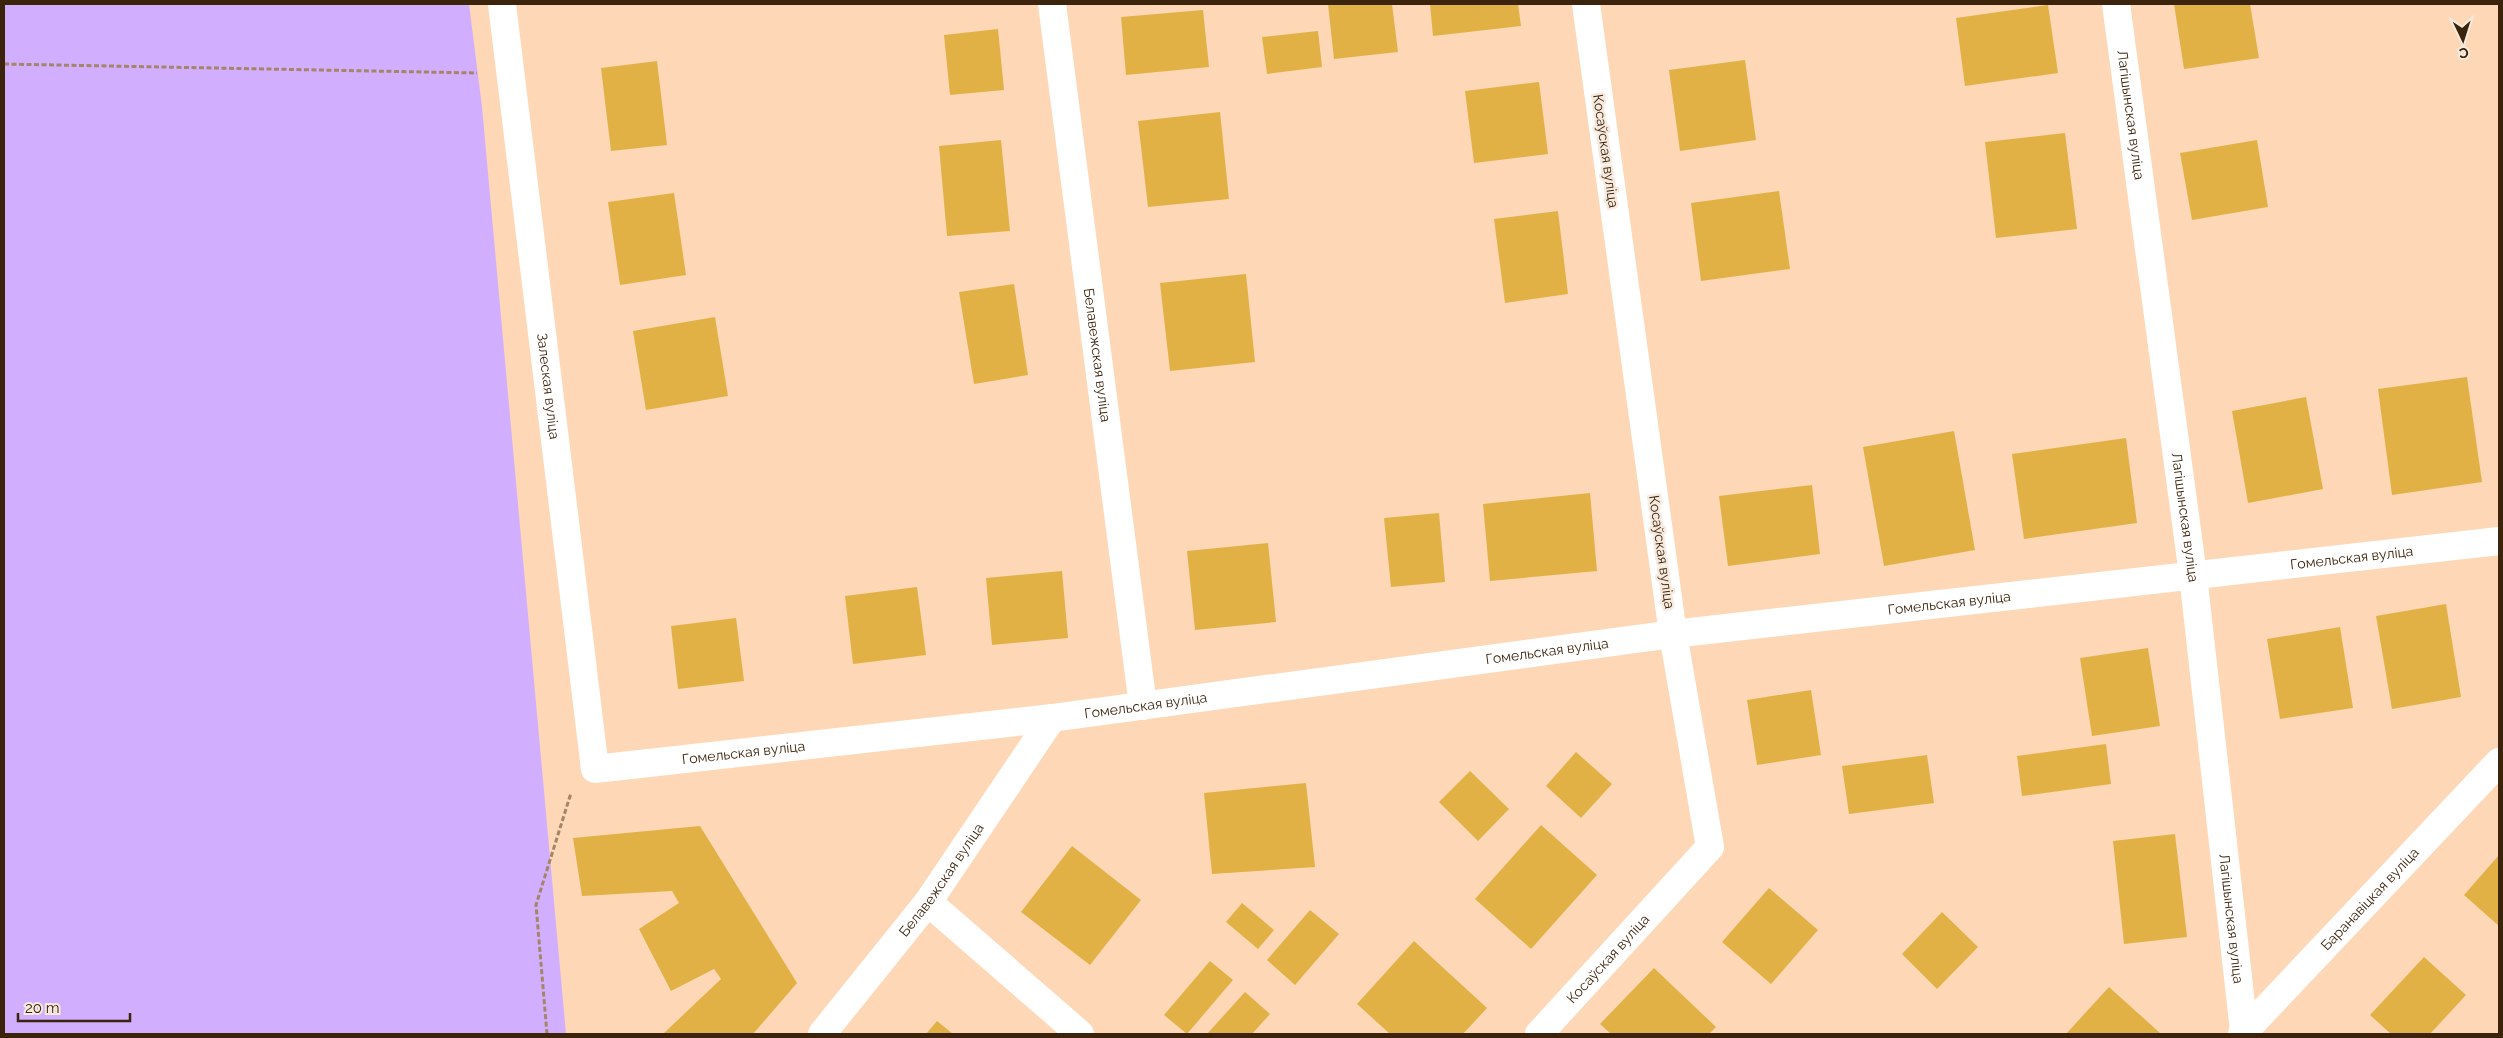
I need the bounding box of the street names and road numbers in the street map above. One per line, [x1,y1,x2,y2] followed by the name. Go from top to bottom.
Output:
[2114,49,2148,181] street label: Лагішынская вуліца
[1590,93,1622,209] street label: Косаўская вуліца
[1081,287,1114,423] street label: Белавежская вуліца
[534,332,563,440] street label: Залеская вуліца
[2169,452,2202,583] street label: Лагішынская вуліца
[1646,494,1678,610] street label: Косаўская вуліца
[2289,543,2414,572] street label: Гомельская вуліца
[1887,588,2012,618] street label: Гомельская вуліца
[1485,635,1609,667] street label: Гомельская вуліца
[1083,689,1208,722] street label: Гомельская вуліца
[681,738,806,767] street label: Гомельская вуліца
[896,820,987,940] street label: Белавежская вуліца
[2318,844,2422,953] street label: Баранавіцкая вуліца
[2216,853,2247,985] street label: Лагішынская вуліца
[1563,911,1652,1006] street label: Косаўская вуліца

